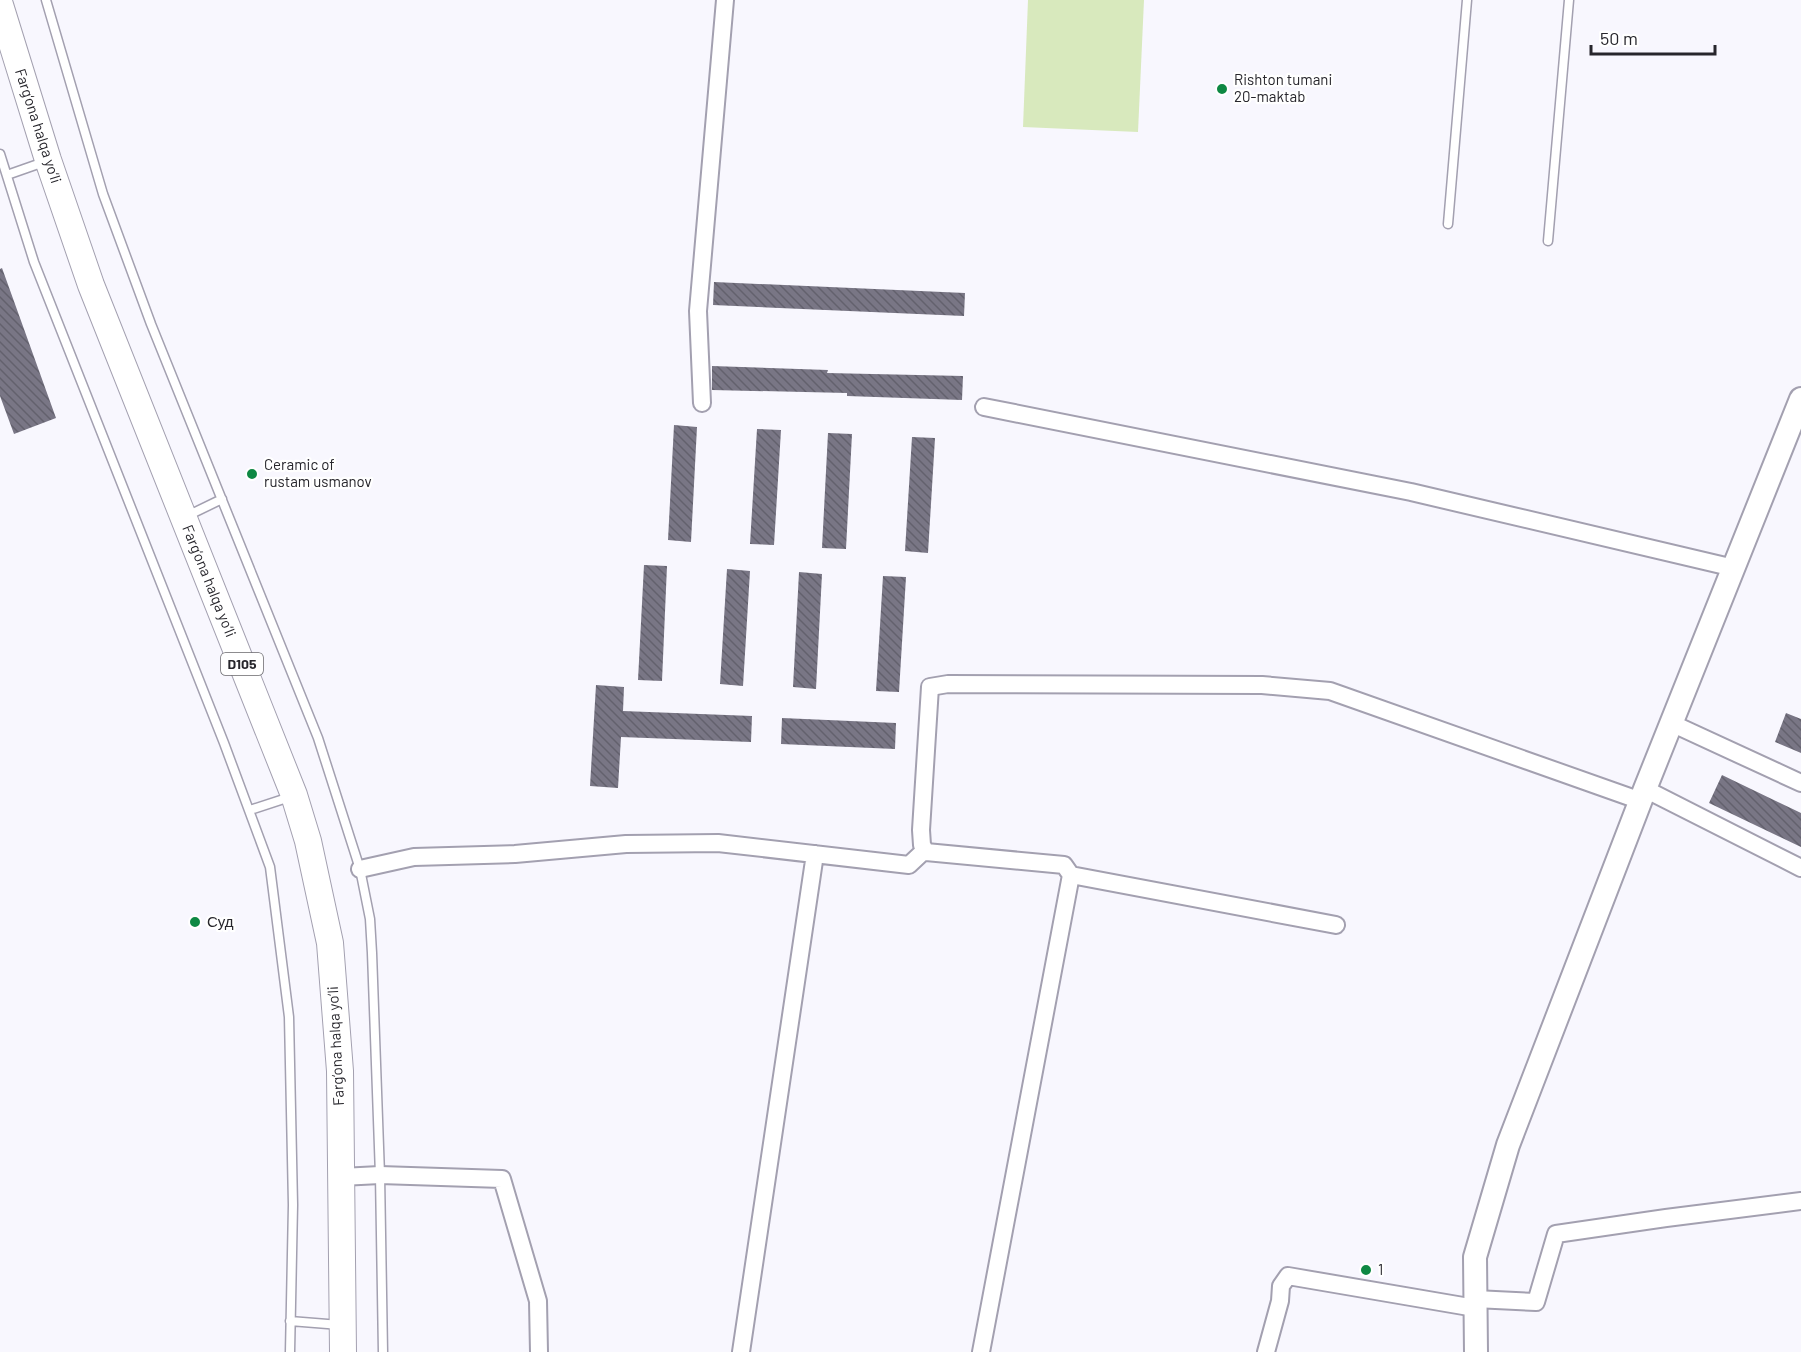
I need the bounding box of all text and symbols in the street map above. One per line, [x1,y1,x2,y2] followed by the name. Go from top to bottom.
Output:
[1591,18,1716,56] scale bar
[1600,27,1638,49] text: 50 m
[12,66,66,185] street label: Farg‘ona halqa yo‘li
[1234,70,1332,105] place label: Rishton tumani 20-maktab
[1215,82,1229,96] marker: Rishton tumani 20-maktab
[264,455,372,490] place label: Ceramic of rustam usmanov
[245,467,259,481] marker: Ceramic of rustam usmanov
[179,522,241,639] street label: Farg‘ona halqa yo‘li
[221,653,263,675] road number: D105
[207,912,234,930] place label: Суд
[188,915,202,929] marker: Суд
[323,986,347,1106] street label: Farg‘ona halqa yo‘li
[1378,1260,1383,1278] place label: 1
[1359,1263,1373,1277] marker: 1

